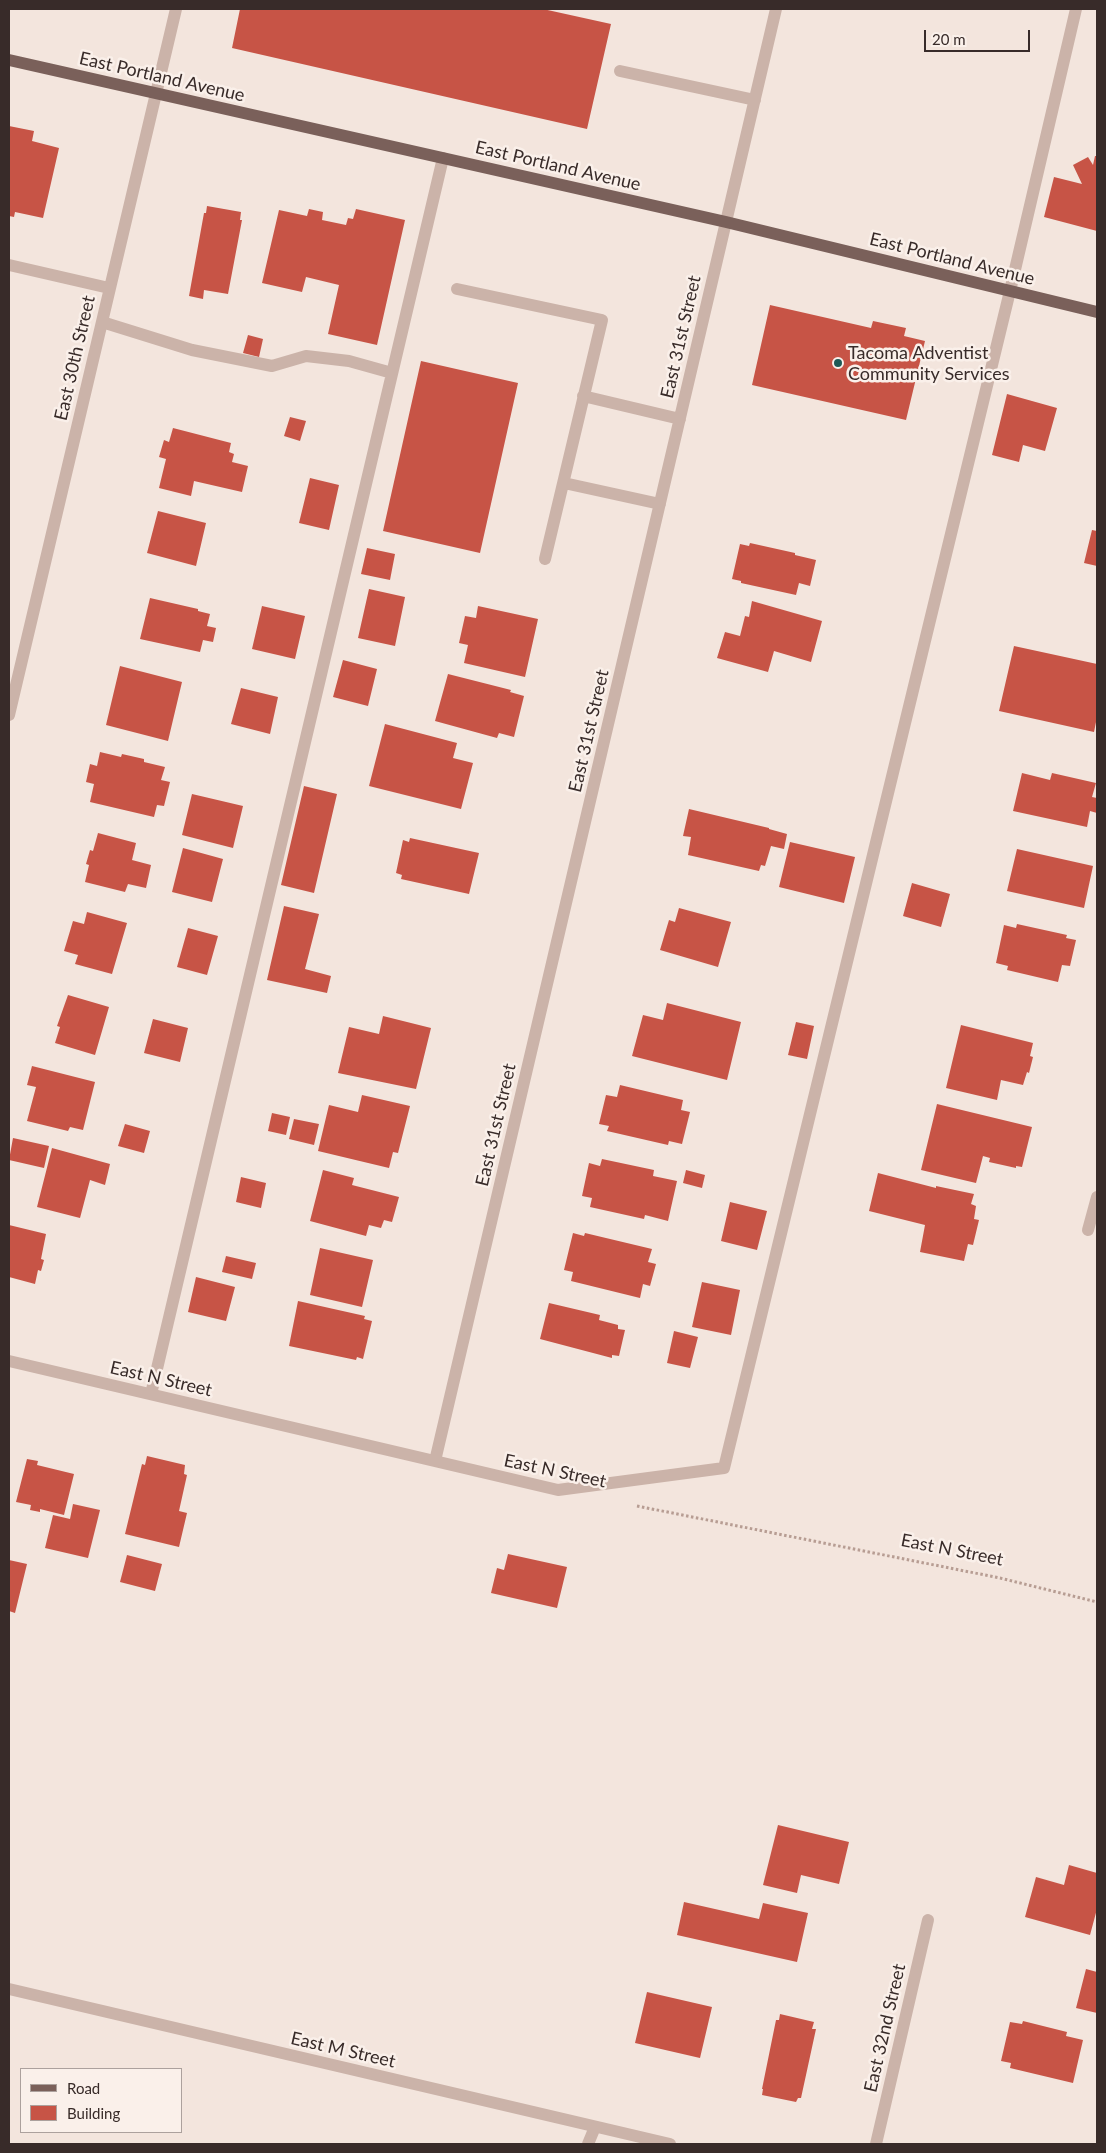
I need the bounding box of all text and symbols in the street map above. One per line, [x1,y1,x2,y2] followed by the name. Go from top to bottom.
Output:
[926,20,1032,52] scale bar
[932,30,966,48] text: 20 m
[77,47,247,107] street label: East Portland Avenue
[473,136,643,196] street label: East Portland Avenue
[867,228,1037,290] street label: East Portland Avenue
[656,274,706,400] street label: East 31st Street
[50,293,100,423] street label: East 30th Street
[848,342,1010,384] place label: Tacoma Adventist Community Services
[832,357,844,369] marker: Tacoma Adventist Community Services
[564,668,614,794] street label: East 31st Street
[471,1062,521,1188] street label: East 31st Street
[108,1357,214,1401] street label: East N Street
[502,1450,608,1492] street label: East N Street
[899,1529,1005,1571] street label: East N Street
[860,1962,910,2094] street label: East 32nd Street
[289,2027,397,2073] street label: East M Street
[20,2068,182,2133] legend
[67,2079,100,2097] text: Road
[67,2104,120,2122] text: Building

